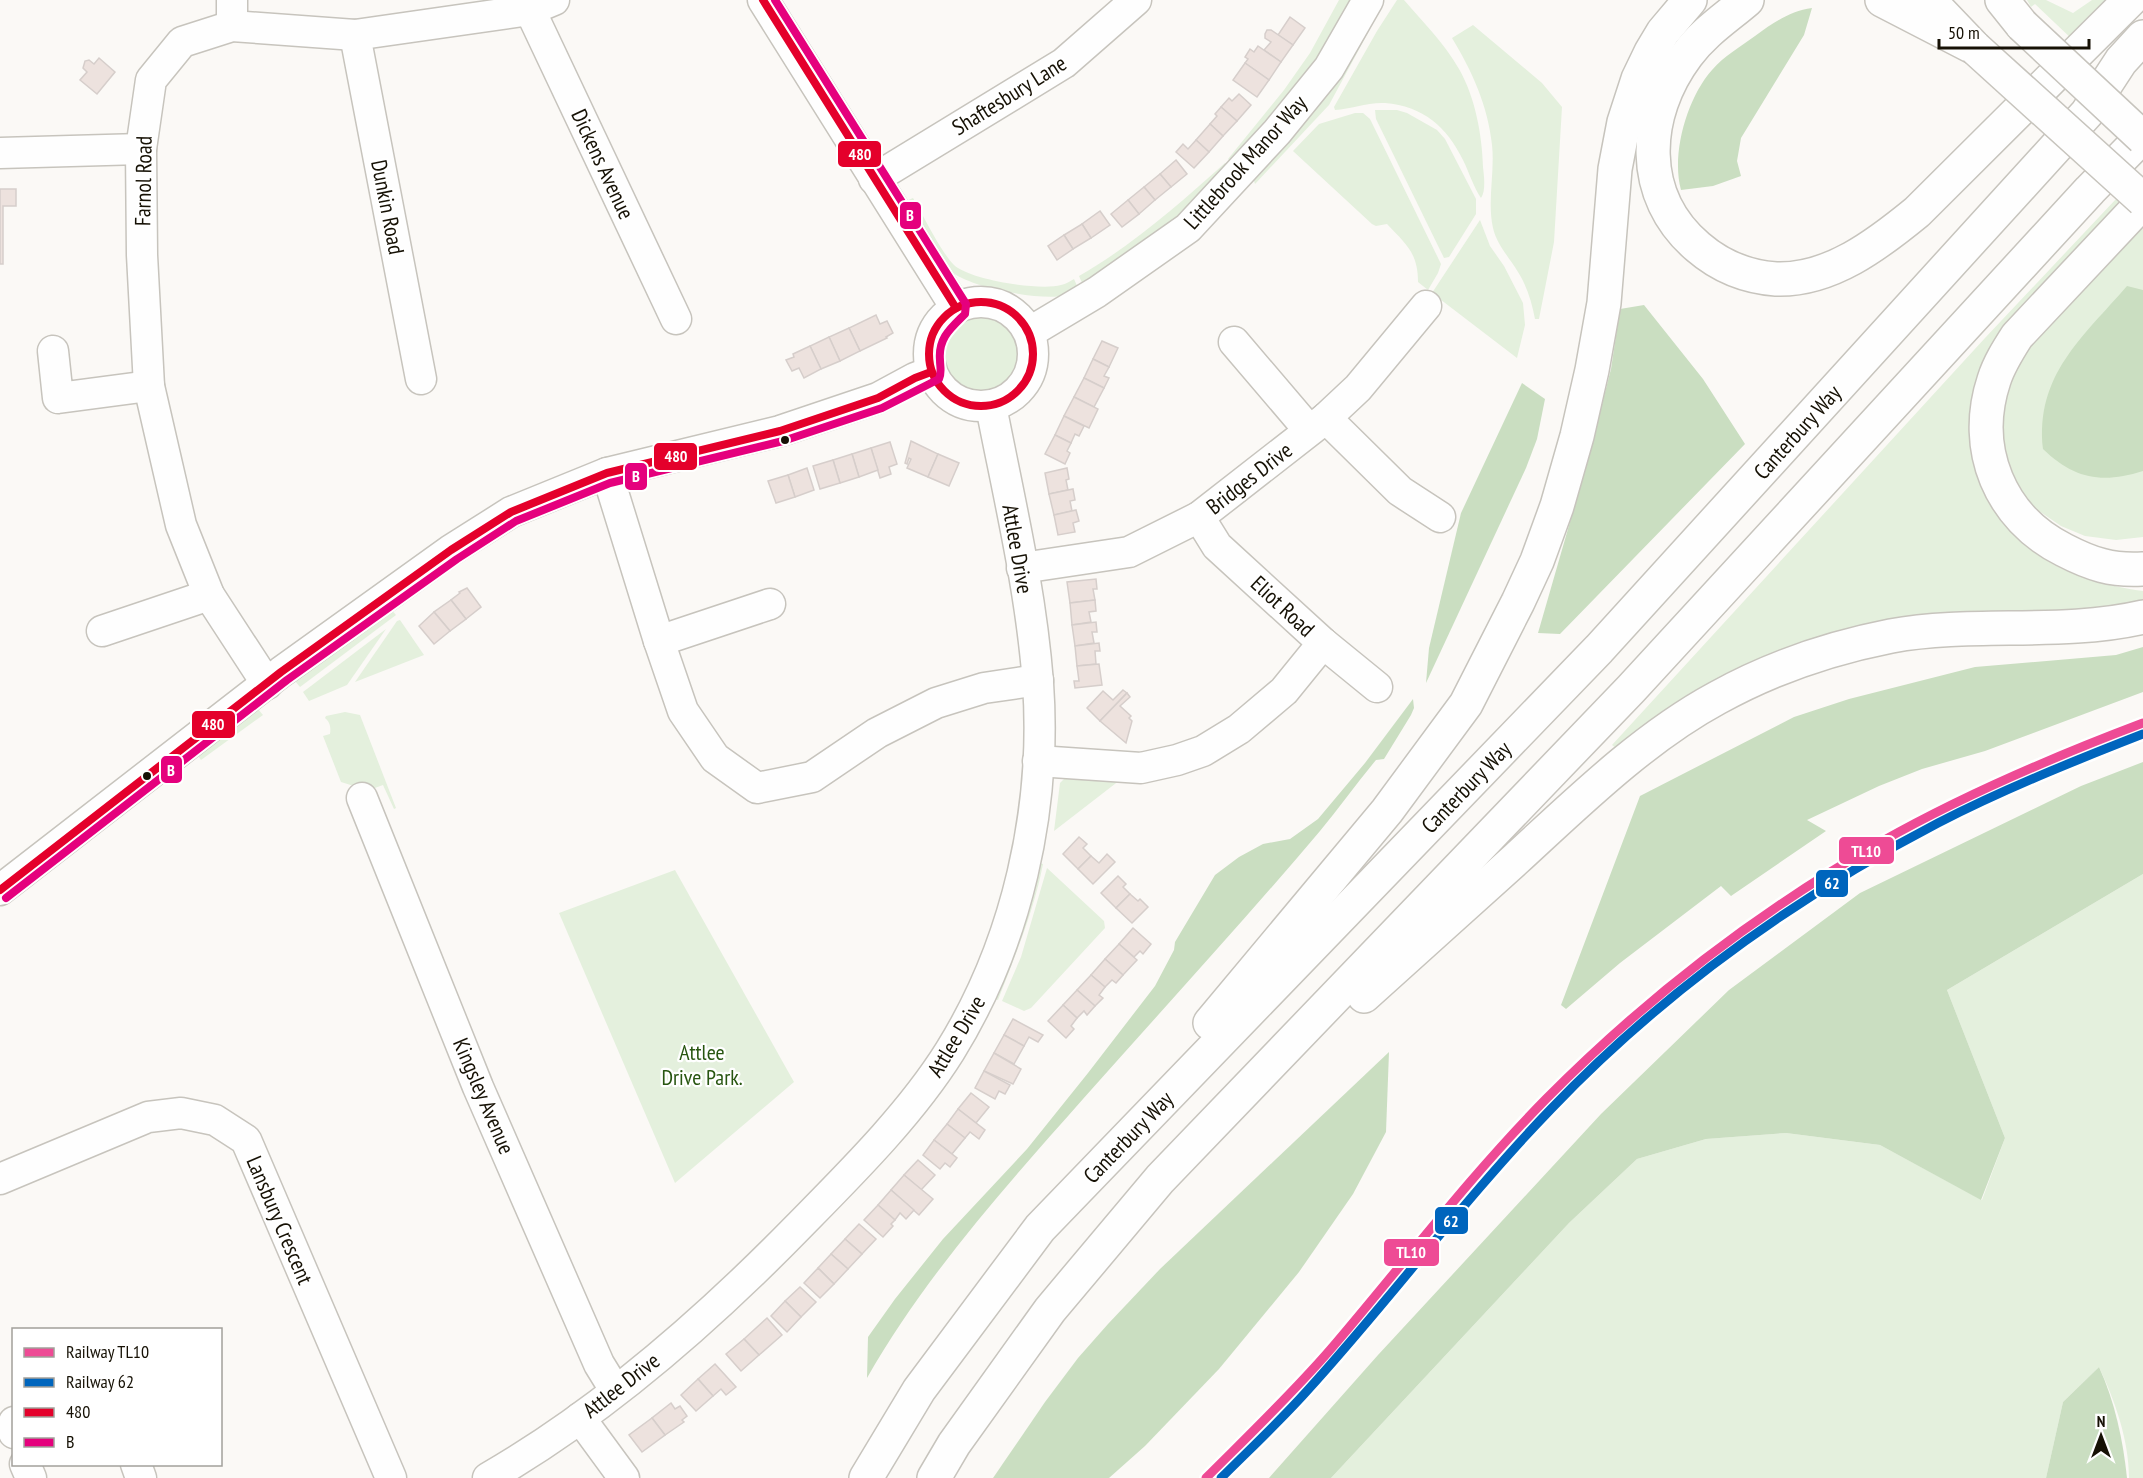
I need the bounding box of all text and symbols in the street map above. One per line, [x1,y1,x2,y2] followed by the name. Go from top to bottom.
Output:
[1939,12,2089,50] scale bar
[1948,21,1980,44] text: 50 m
[947,49,1071,141] street label: Shaftesbury Lane
[1177,89,1313,235] street label: Littlebrook Manor Way
[565,104,641,224] street label: Dickens Avenue
[128,136,158,226] street label: Farnol Road
[837,140,882,168] line badge: 480
[849,144,872,164] text: 480
[365,157,411,257] street label: Dunkin Road
[899,201,922,230] line badge: B
[906,205,914,225] text: B
[1747,378,1847,485] street label: Canterbury Way
[779,434,791,446] unlabelled marker
[1200,436,1298,520] street label: Bridges Drive
[653,442,698,471] line badge: 480
[665,446,688,466] text: 480
[624,462,648,491] line badge: B
[632,466,640,486] text: B
[996,502,1040,596] street label: Attlee Drive
[1245,569,1321,643] street label: Eliot Road
[191,710,236,739] line badge: 480
[202,714,225,734] text: 480
[1415,735,1517,839] street label: Canterbury Way
[160,755,183,784] line badge: B
[167,760,175,780] text: B
[141,770,153,782] unlabelled marker
[1838,836,1895,865] line badge: TL10
[1851,841,1881,861] text: TL10
[1815,869,1849,898] line badge: 62
[1824,873,1840,893] text: 62
[921,990,991,1082] street label: Attlee Drive
[447,1034,521,1158] street label: Kingsley Avenue
[661,1038,743,1091] park label: Attlee Drive Park.
[1077,1085,1179,1189] street label: Canterbury Way
[240,1152,320,1288] street label: Lansbury Crescent
[1434,1206,1469,1235] line badge: 62
[1443,1211,1459,1231] text: 62
[1383,1238,1440,1267] line badge: TL10
[1396,1242,1426,1262] text: TL10
[12,1328,222,1466] legend
[66,1340,149,1363] text: Railway TL10
[577,1346,665,1424] street label: Attlee Drive
[66,1370,134,1393] text: Railway 62
[66,1400,90,1423] text: 480
[2071,1406,2131,1466] north arrow
[2097,1411,2105,1431] text: N
[66,1430,74,1453] text: B

